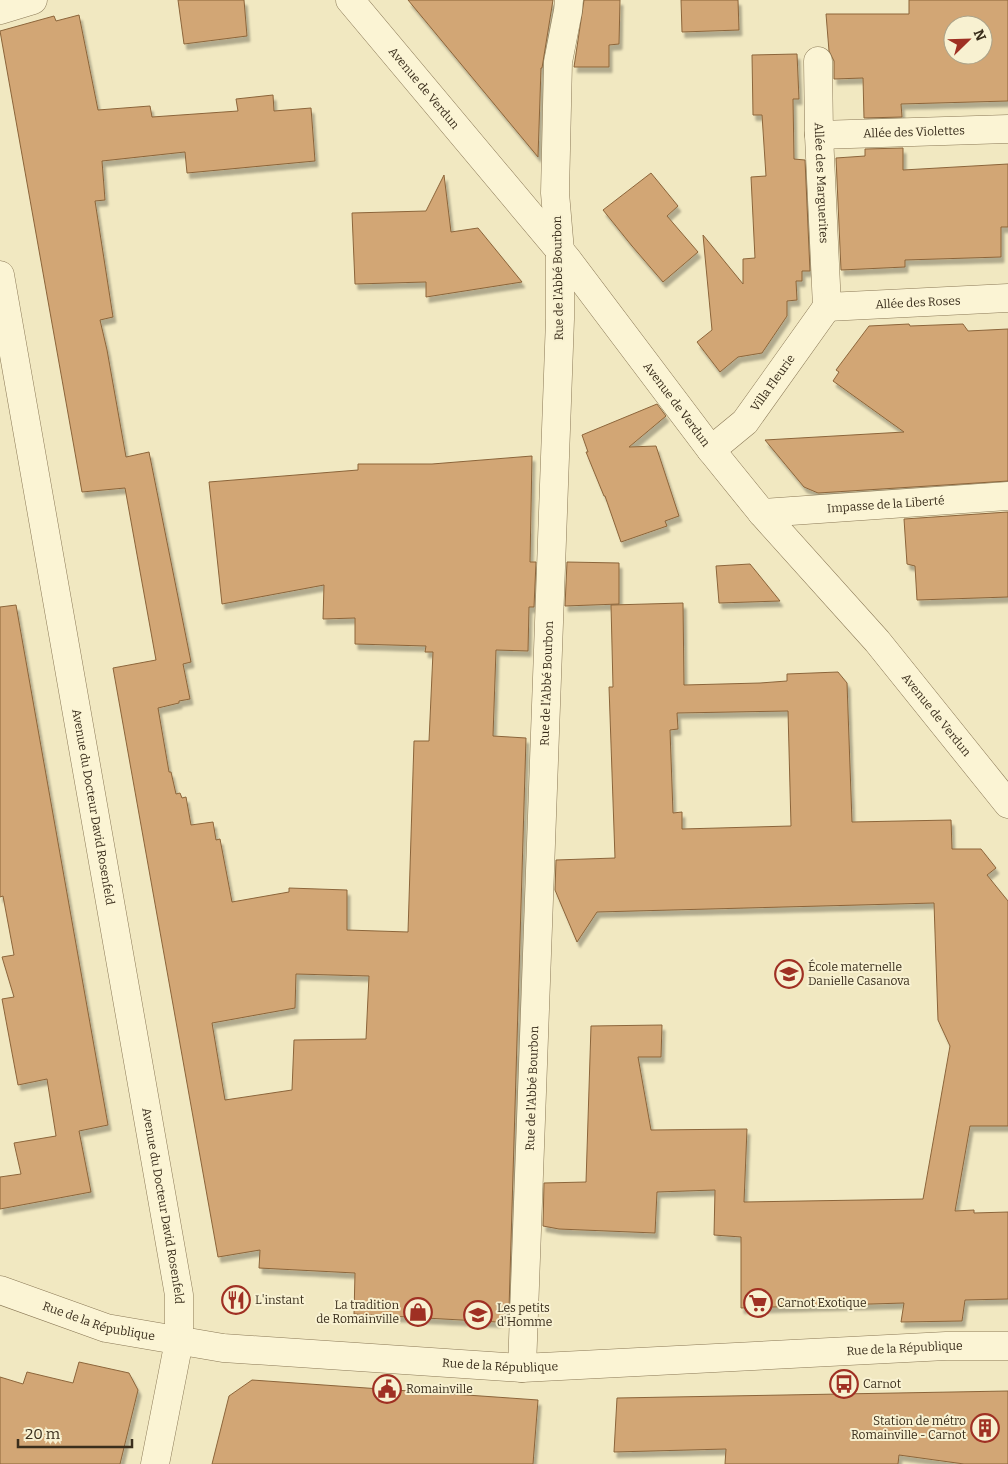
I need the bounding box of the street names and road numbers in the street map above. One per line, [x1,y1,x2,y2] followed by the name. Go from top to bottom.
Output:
[386,45,462,132] street label: Avenue de Verdun
[812,122,831,244] street label: Allée des Marguerites
[863,123,965,141] street label: Allée des Violettes
[550,215,566,340] street label: Rue de l'Abbé Bourbon
[875,293,961,312] street label: Allée des Roses
[748,352,798,414] street label: Villa Fleurie
[640,359,713,450] street label: Avenue de Verdun
[826,493,945,515] street label: Impasse de la Liberté
[538,620,556,746] street label: Rue de l'Abbé Bourbon
[899,671,974,759] street label: Avenue de Verdun
[69,708,117,906] street label: Avenue du Docteur David Rosenfeld
[523,1025,541,1151] street label: Rue de l'Abbé Bourbon
[139,1107,186,1304] street label: Avenue du Docteur David Rosenfeld
[41,1299,156,1343] street label: Rue de la République
[846,1339,963,1358] street label: Rue de la République
[442,1356,559,1375] street label: Rue de la République

